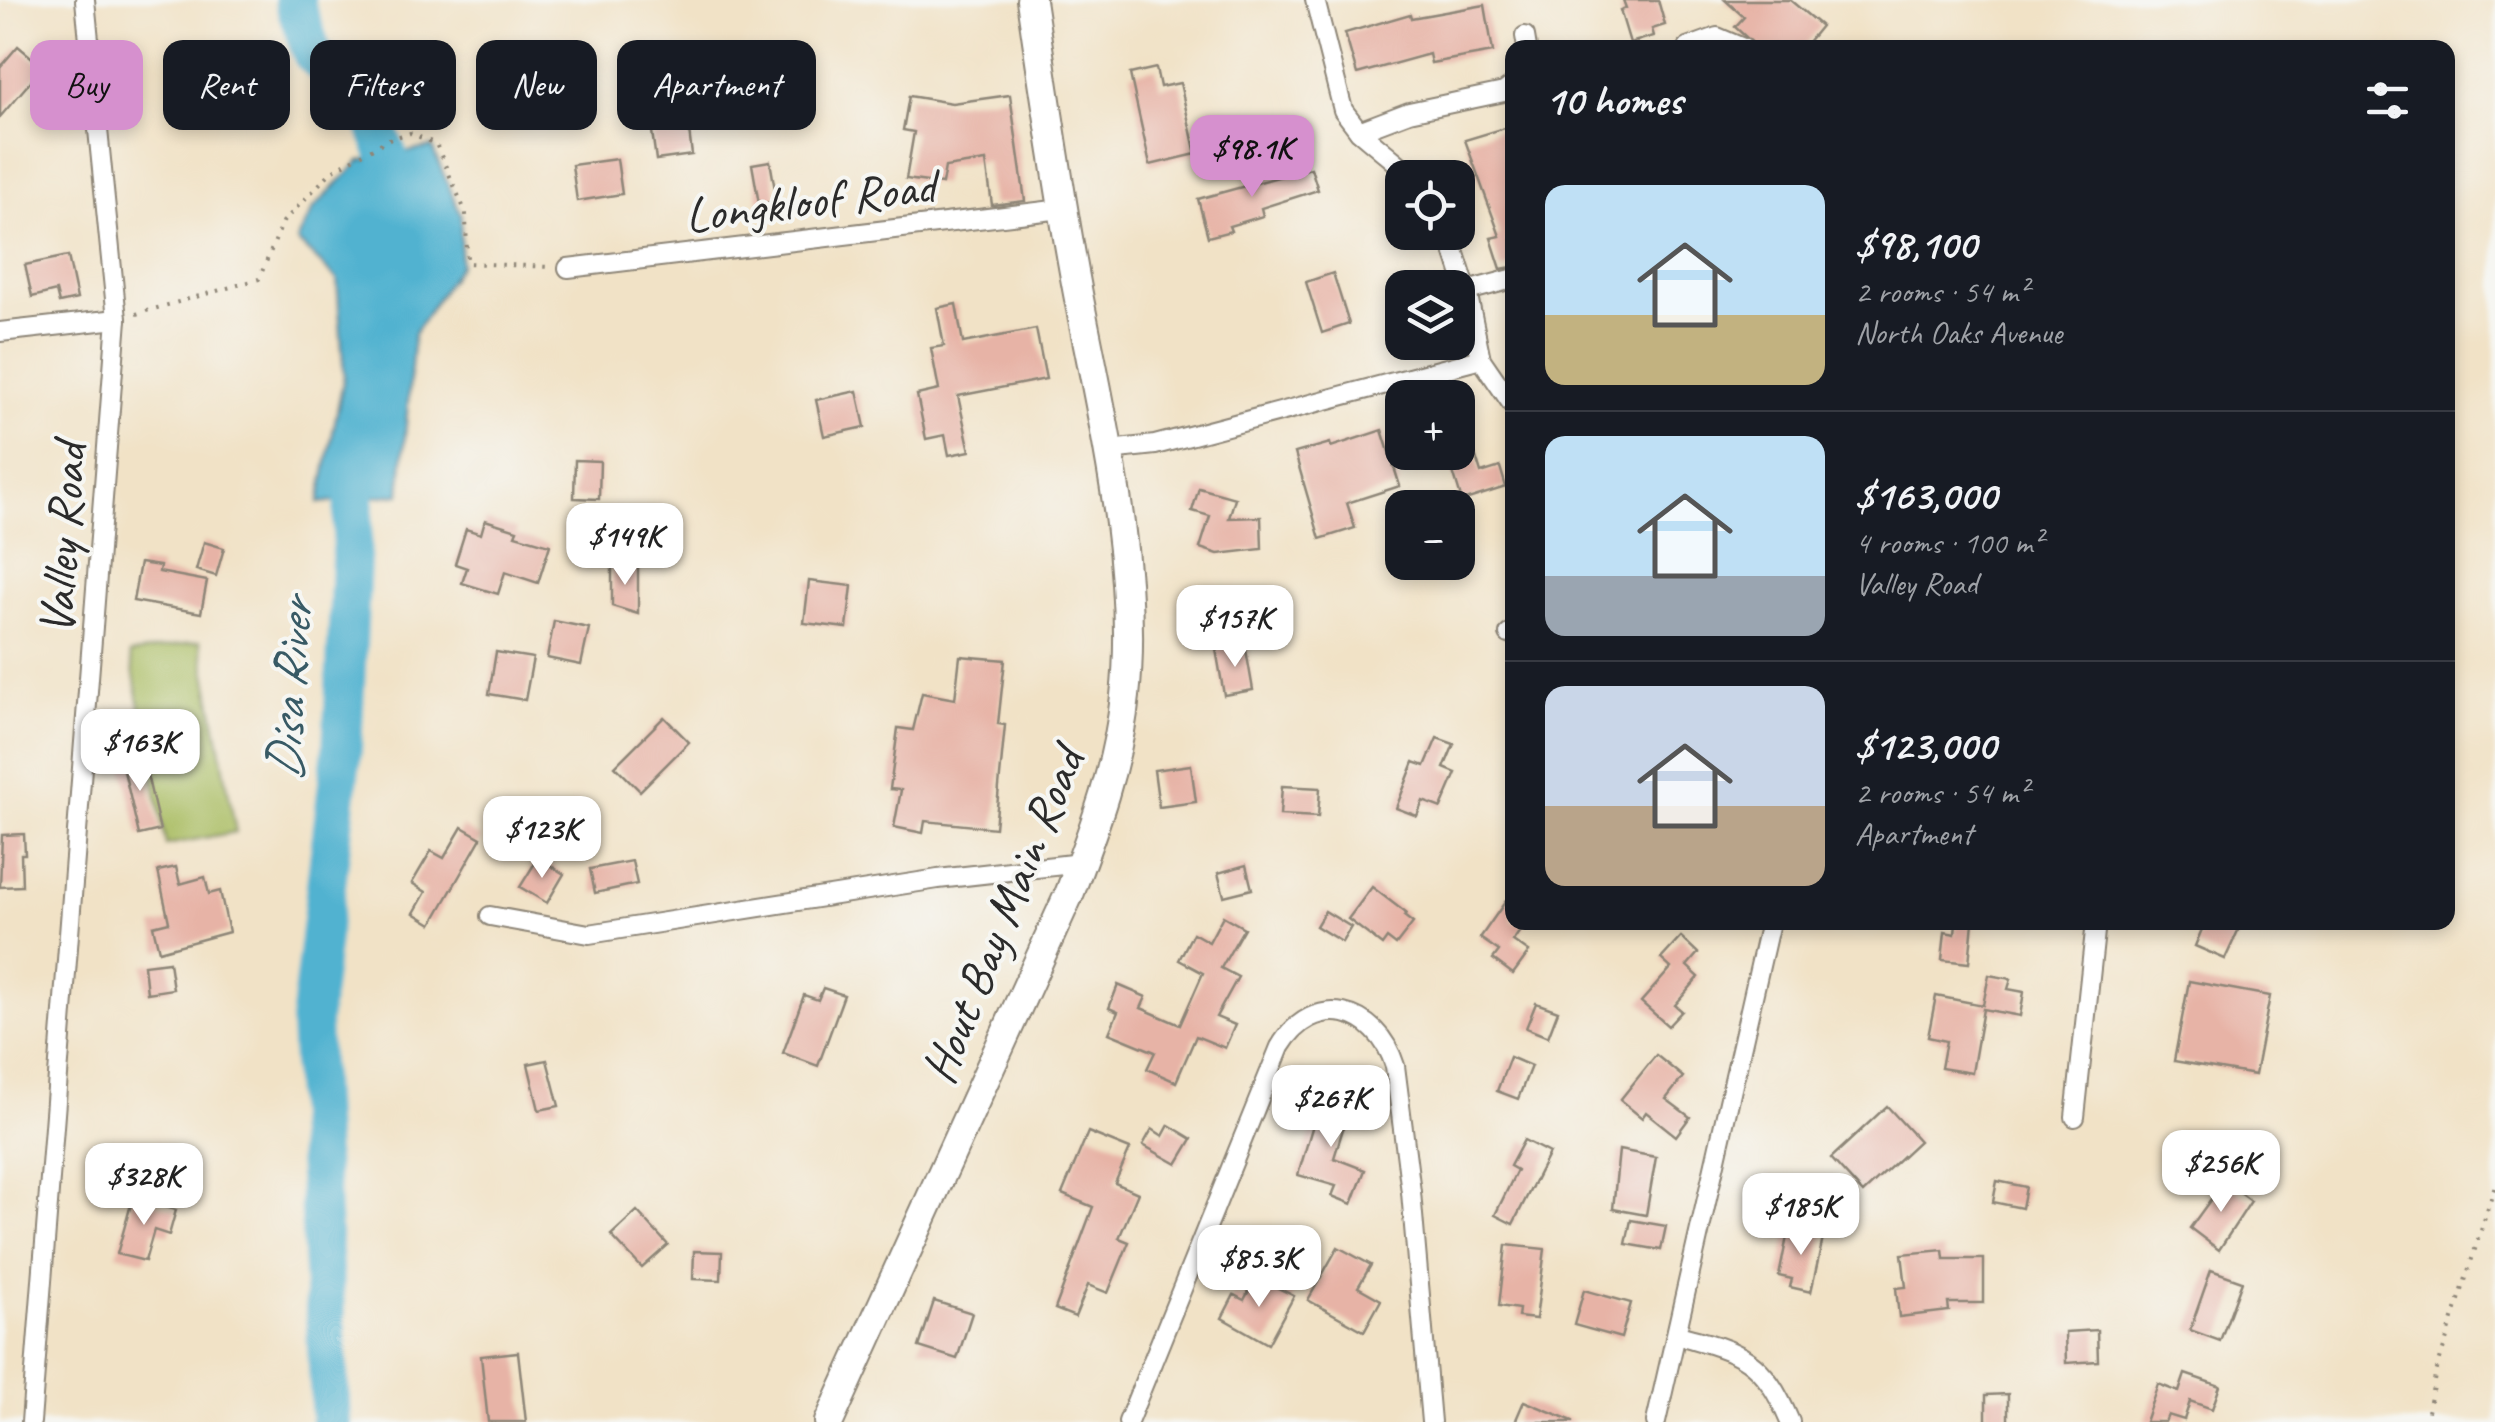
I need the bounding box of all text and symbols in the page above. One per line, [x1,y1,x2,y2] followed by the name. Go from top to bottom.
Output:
[30,40,143,130] chip: Buy
[163,40,290,130] chip: Rent
[310,40,456,130] chip: Filters
[476,40,597,130] chip: New
[617,40,816,130] chip: Apartment
[2360,73,2415,128] icon: filters
[1545,74,1682,127] text: 10 homes
[1171,115,1333,200] pin: $98.1K
[1212,127,1292,168] text: $98.1K
[682,153,945,247] street label: Longkloof Road
[1385,160,1475,580] map controls
[1385,160,1475,250] button: locate
[1855,218,1976,271] text: $98,100
[1625,225,1745,345] icon: home
[1385,270,1475,360] button: layers
[1855,271,2028,312] text: 2 rooms · 54 m²
[1855,312,2062,353] text: North Oaks Avenue
[1385,380,1475,470] button: +
[24,434,101,637] street label: Valley Road
[1855,469,1997,522] text: $163,000
[1625,476,1745,596] icon: home
[1385,490,1475,580] button: −
[555,503,695,588] pin: $149K
[588,515,662,556] text: $149K
[1855,522,2042,563] text: 4 rooms · 100 m²
[1855,563,1978,604] text: Valley Road
[1165,585,1305,670] pin: $157K
[250,590,329,782] water label: Disa River
[1198,597,1272,638] text: $157K
[70,709,210,794] pin: $163K
[1855,719,1996,772] text: $123,000
[103,721,177,762] text: $163K
[1625,726,1745,846] icon: home
[907,732,1101,1092] street label: Hout Bay Main Road
[1855,772,2028,813] text: 2 rooms · 54 m²
[472,796,612,881] pin: $123K
[505,808,579,849] text: $123K
[1855,813,1973,854] text: Apartment
[1261,1065,1401,1150] pin: $267K
[1294,1077,1368,1118] text: $267K
[2151,1130,2291,1215] pin: $256K
[2184,1142,2258,1183] text: $256K
[74,1143,214,1228] pin: $328K
[107,1155,181,1196] text: $328K
[1731,1173,1871,1258] pin: $185K
[1764,1185,1838,1226] text: $185K
[1178,1225,1340,1310] pin: $85.3K
[1219,1237,1299,1278] text: $85.3K

